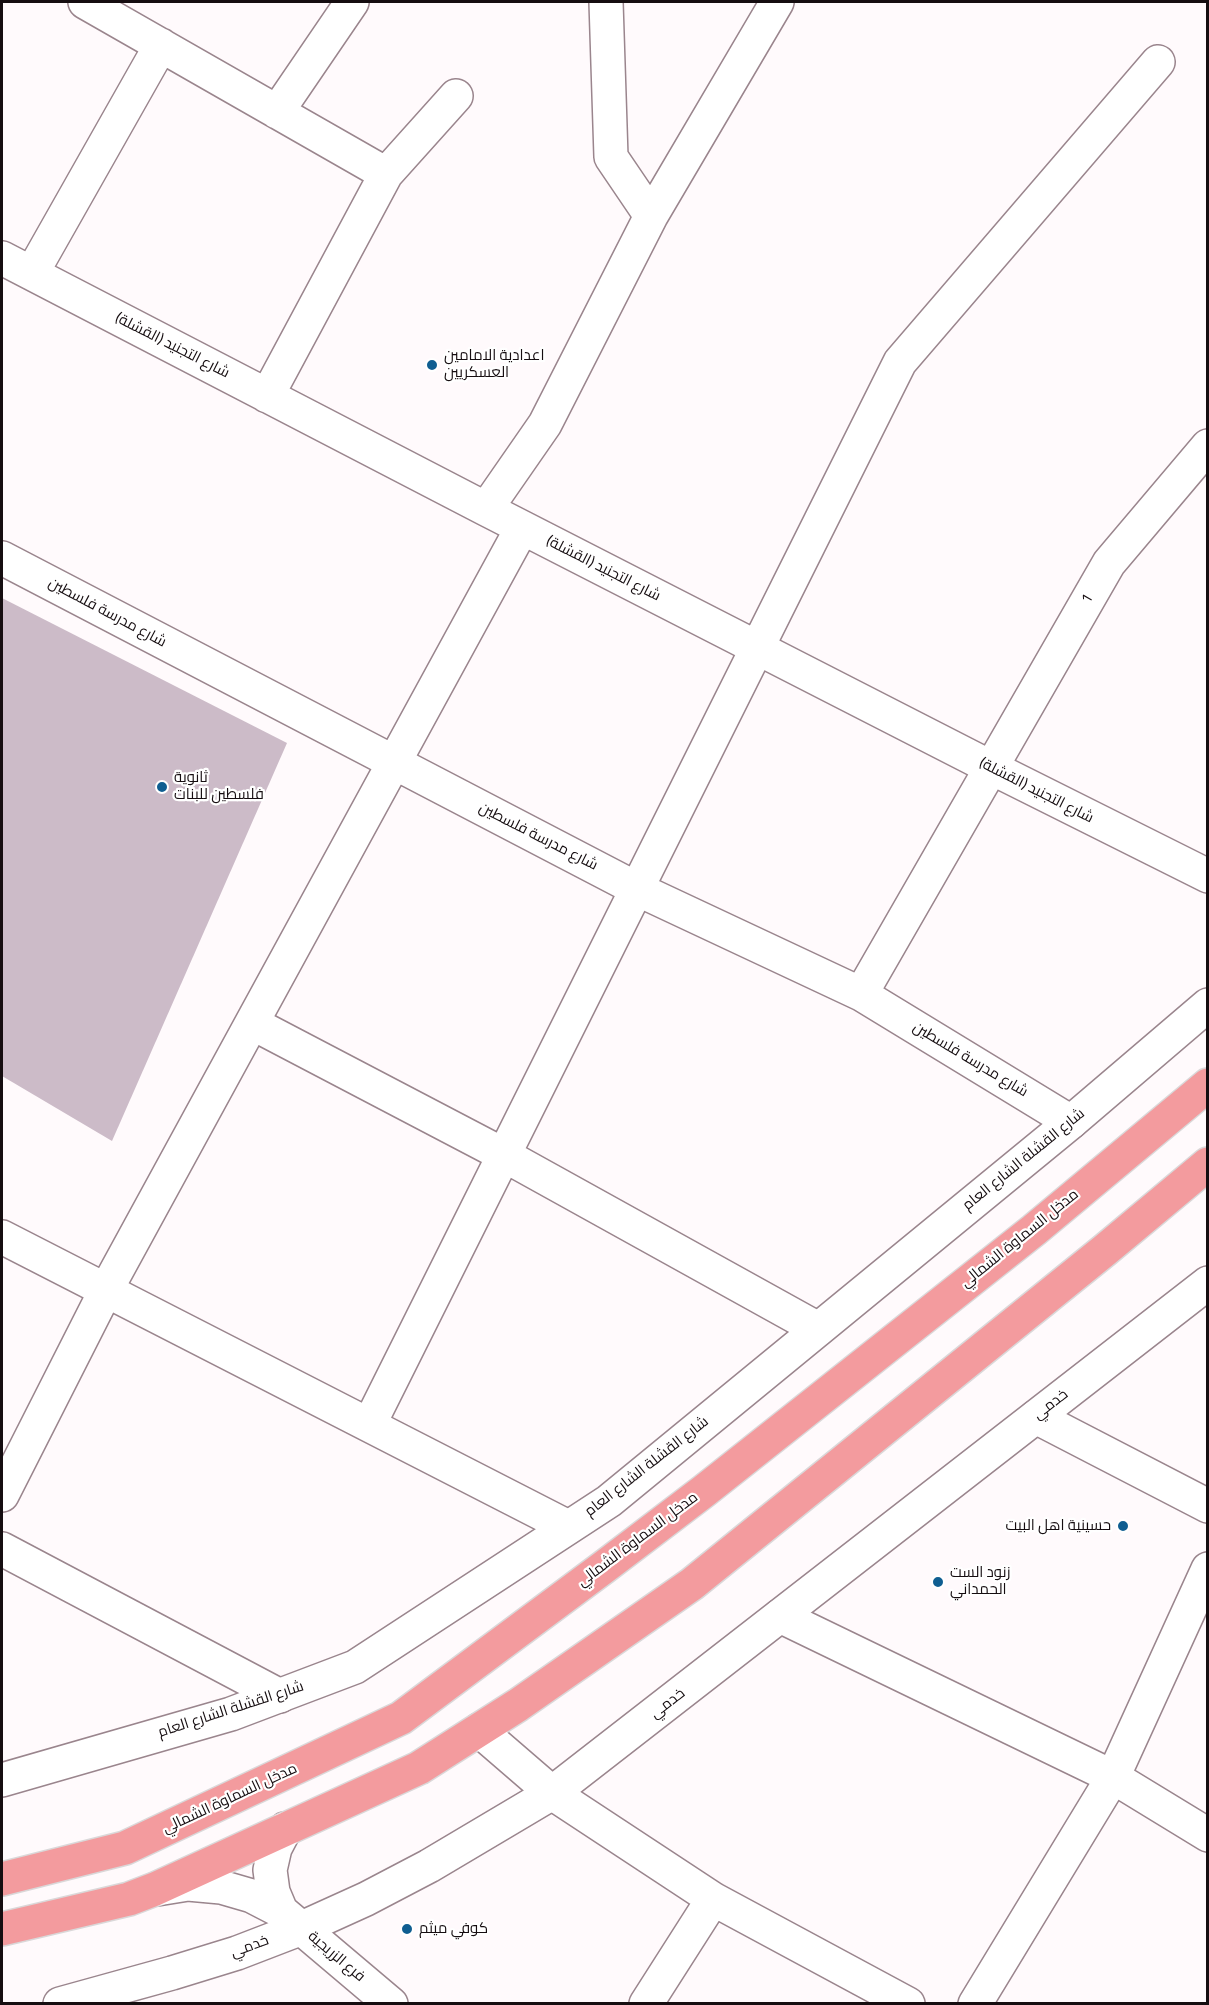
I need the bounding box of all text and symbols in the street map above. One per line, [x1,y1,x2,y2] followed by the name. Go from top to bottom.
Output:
[112,309,232,383] street label: شارع التجنيد (القشلة)
[444,347,544,382] place label: اعدادية الامامين العسكريين
[425,358,439,372] marker: اعدادية الامامين العسكريين
[543,532,663,606] street label: شارع التجنيد (القشلة)
[45,574,169,652] street label: شارع مدرسة فلسطين
[1078,591,1098,607] street label: 1
[976,754,1096,828] street label: شارع التجنيد (القشلة)
[174,769,264,804] place label: ثانوية فلسطين للبنات
[155,780,169,794] marker: ثانوية فلسطين للبنات
[476,799,600,875] street label: شارع مدرسة فلسطين
[909,1019,1031,1101] street label: شارع مدرسة فلسطين
[959,1105,1089,1215] street label: شارع القشلة الشارع العام
[957,1186,1083,1292] street label: مدخل السماوة الشمالي
[1030,1386,1072,1424] street label: خدمي
[582,1413,712,1521] street label: شارع القشلة الشارع العام
[574,1489,702,1591] street label: مدخل السماوة الشمالي
[1006,1517,1111,1535] place label: حسينية اهل البيت
[1116,1519,1130,1533] marker: حسينية اهل البيت
[950,1564,1010,1599] place label: زنود الست الحمداني
[931,1575,945,1589] marker: زنود الست الحمداني
[156,1678,306,1742] street label: شارع القشلة الشارع العام
[647,1685,689,1723] street label: خدمي
[160,1760,300,1838] street label: مدخل السماوة الشمالي
[419,1920,488,1938] place label: كوفي ميثم
[400,1922,414,1936] marker: كوفي ميثم
[304,1928,368,1986] street label: فرع الزريجية
[228,1932,272,1962] street label: خدمي

